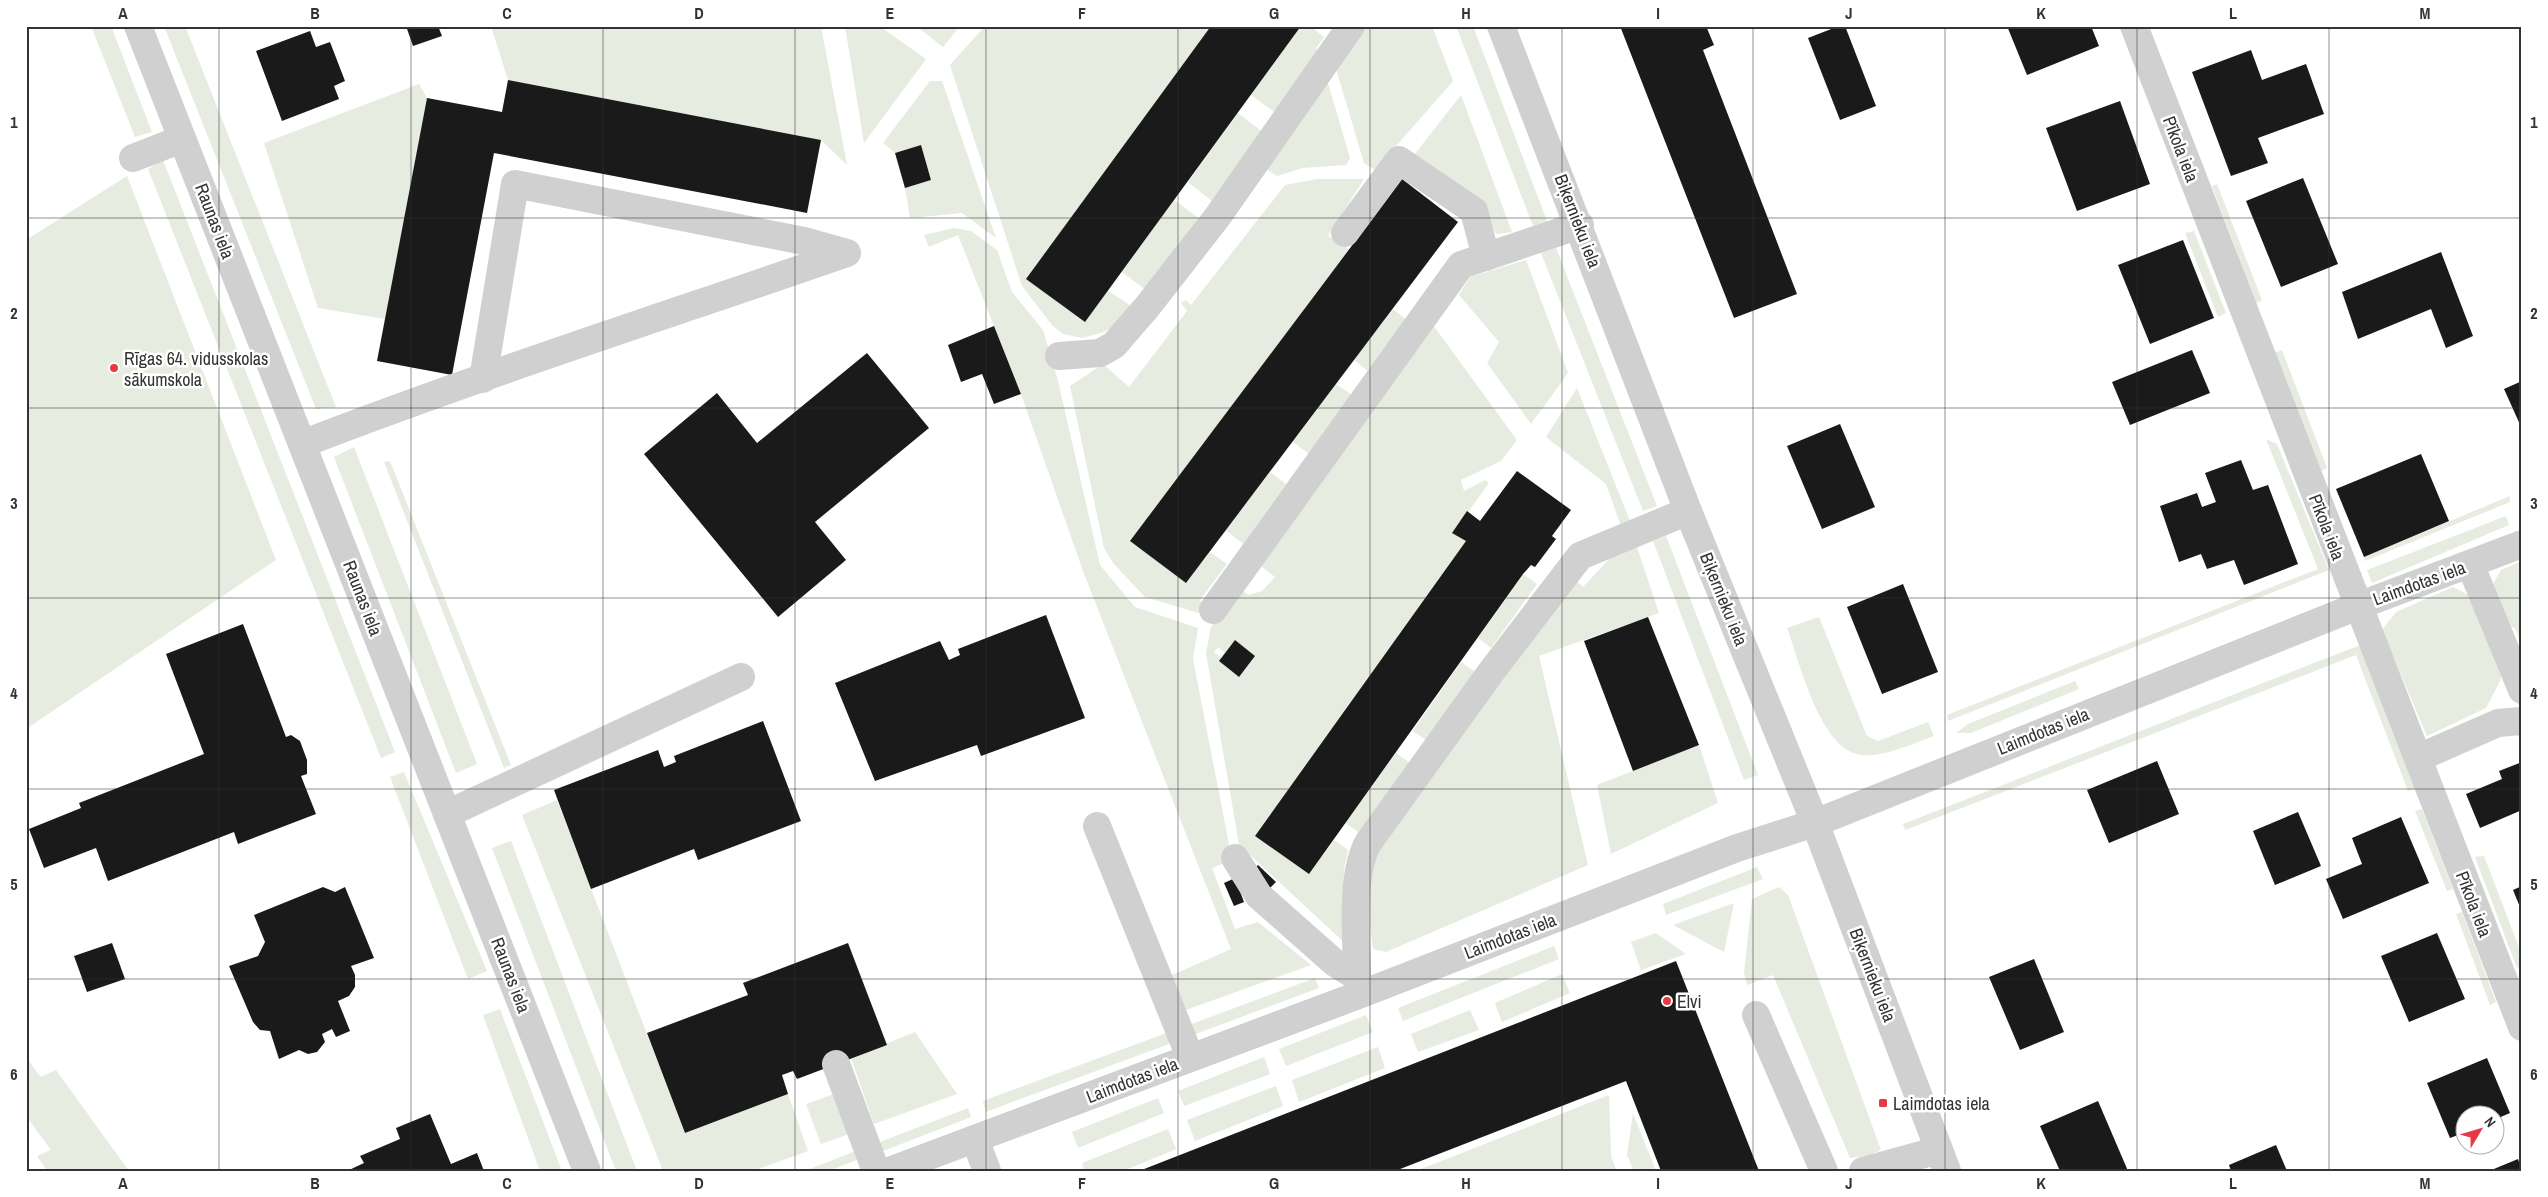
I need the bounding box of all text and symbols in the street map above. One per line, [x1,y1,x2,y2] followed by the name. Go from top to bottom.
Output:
[118,2,128,24] text: A
[310,2,320,24] text: B
[502,2,512,24] text: C
[694,2,704,24] text: D
[886,2,895,24] text: E
[1078,2,1086,24] text: F
[1269,2,1279,24] text: G
[1461,2,1471,24] text: H
[1656,2,1660,24] text: I
[1845,2,1853,24] text: J
[2036,2,2046,24] text: K
[2229,2,2237,24] text: L
[2420,2,2431,24] text: M
[10,111,18,133] text: 1
[2530,111,2538,133] text: 1
[2157,112,2205,186] street label: Pīkola iela
[1549,171,1607,271] street label: Biķernieku iela
[189,180,241,262] street label: Raunas iela
[10,302,18,324] text: 2
[2530,302,2538,324] text: 2
[124,346,268,392] place label: Rīgas 64. vidusskolas sākumskola
[108,362,120,374] marker: Rīgas 64. vidusskolas sākumskola
[2303,490,2351,564] street label: Pīkola iela
[10,492,18,514] text: 3
[2530,492,2538,514] text: 3
[1694,549,1754,649] street label: Biķernieku iela
[2369,555,2469,611] street label: Laimdotas iela
[337,557,389,639] street label: Raunas iela
[10,682,18,704] text: 4
[2530,682,2538,704] text: 4
[1993,701,2093,761] street label: Laimdotas iela
[2450,867,2498,941] street label: Pīkola iela
[10,873,18,895] text: 5
[2530,873,2538,895] text: 5
[1460,907,1560,965] street label: Laimdotas iela
[1844,925,1902,1025] street label: Biķernieku iela
[485,934,537,1016] street label: Raunas iela
[1677,989,1702,1014] place label: Elvi
[1661,995,1673,1007] marker: Elvi
[1082,1051,1182,1109] street label: Laimdotas iela
[10,1063,18,1085] text: 6
[2530,1063,2538,1085] text: 6
[1893,1091,1990,1116] place label: Laimdotas iela
[1877,1097,1889,1109] marker: Laimdotas iela
[2456,1104,2506,1154] north arrow
[2481,1113,2500,1131] text: N
[118,1172,128,1194] text: A
[310,1172,320,1194] text: B
[502,1172,512,1194] text: C
[694,1172,704,1194] text: D
[886,1172,895,1194] text: E
[1078,1172,1086,1194] text: F
[1269,1172,1279,1194] text: G
[1461,1172,1471,1194] text: H
[1656,1172,1660,1194] text: I
[1845,1172,1853,1194] text: J
[2036,1172,2046,1194] text: K
[2229,1172,2237,1194] text: L
[2420,1172,2431,1194] text: M

